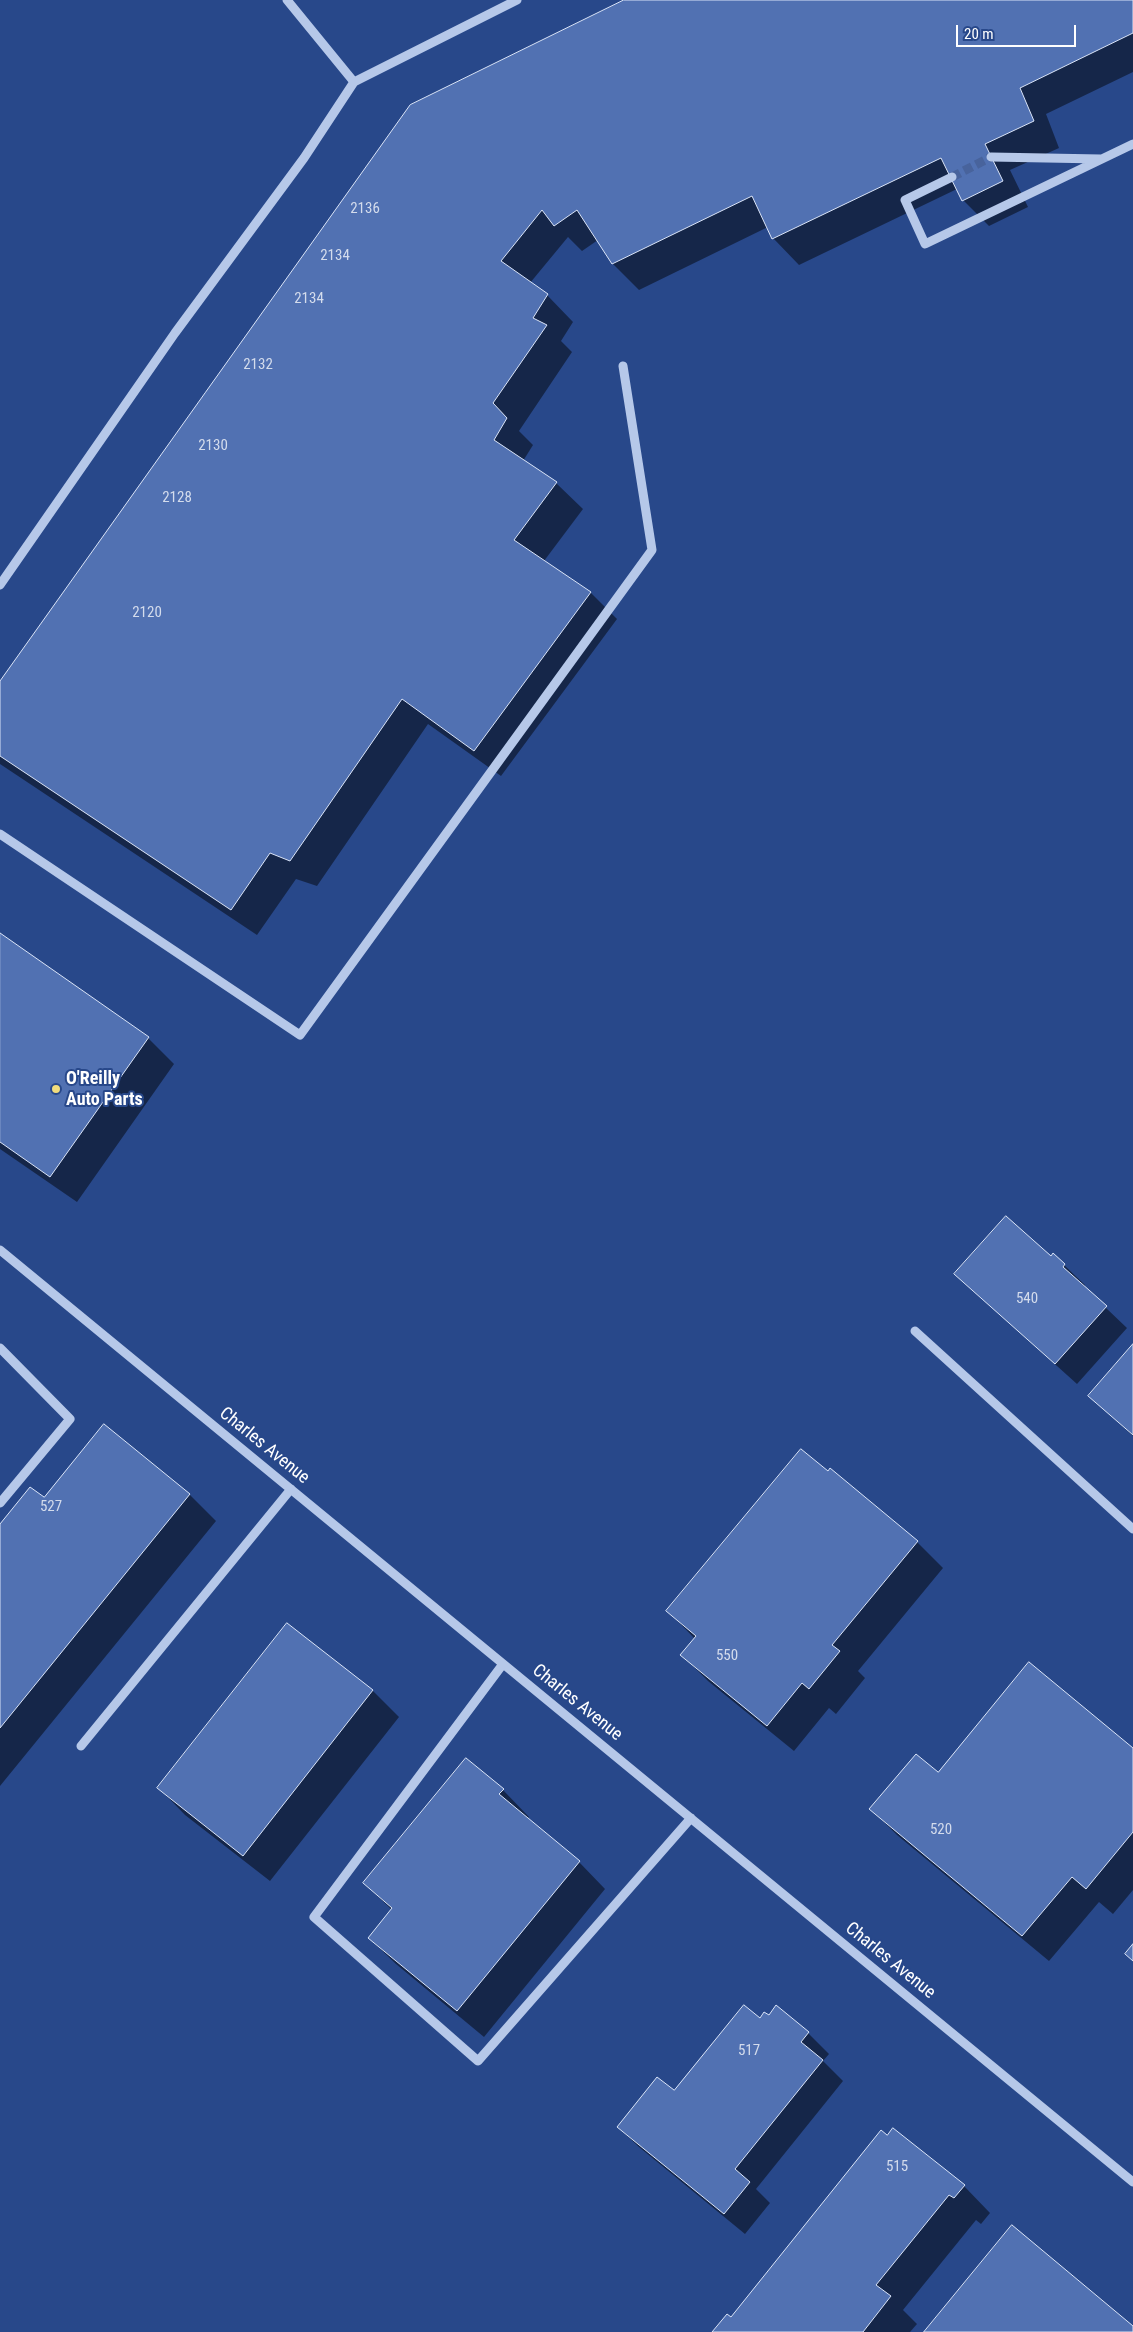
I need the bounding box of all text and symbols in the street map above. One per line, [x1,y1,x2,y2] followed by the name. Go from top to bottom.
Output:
[958,15,1078,47] scale bar
[964,25,994,43] text: 20 m
[350,200,380,218] house number: 2136
[320,247,350,265] house number: 2134
[294,290,324,308] house number: 2134
[243,356,273,374] house number: 2132
[198,437,228,455] house number: 2130
[162,489,192,507] house number: 2128
[132,604,162,622] house number: 2120
[66,1068,143,1110] place label: O'Reilly Auto Parts
[50,1083,62,1095] marker: O'Reilly Auto Parts
[1016,1290,1038,1308] house number: 540
[215,1403,313,1489] street label: Charles Avenue
[40,1498,62,1516] house number: 527
[716,1647,738,1665] house number: 550
[528,1660,626,1746] street label: Charles Avenue
[930,1821,952,1839] house number: 520
[841,1918,939,2004] street label: Charles Avenue
[738,2042,760,2060] house number: 517
[886,2158,908,2176] house number: 515

